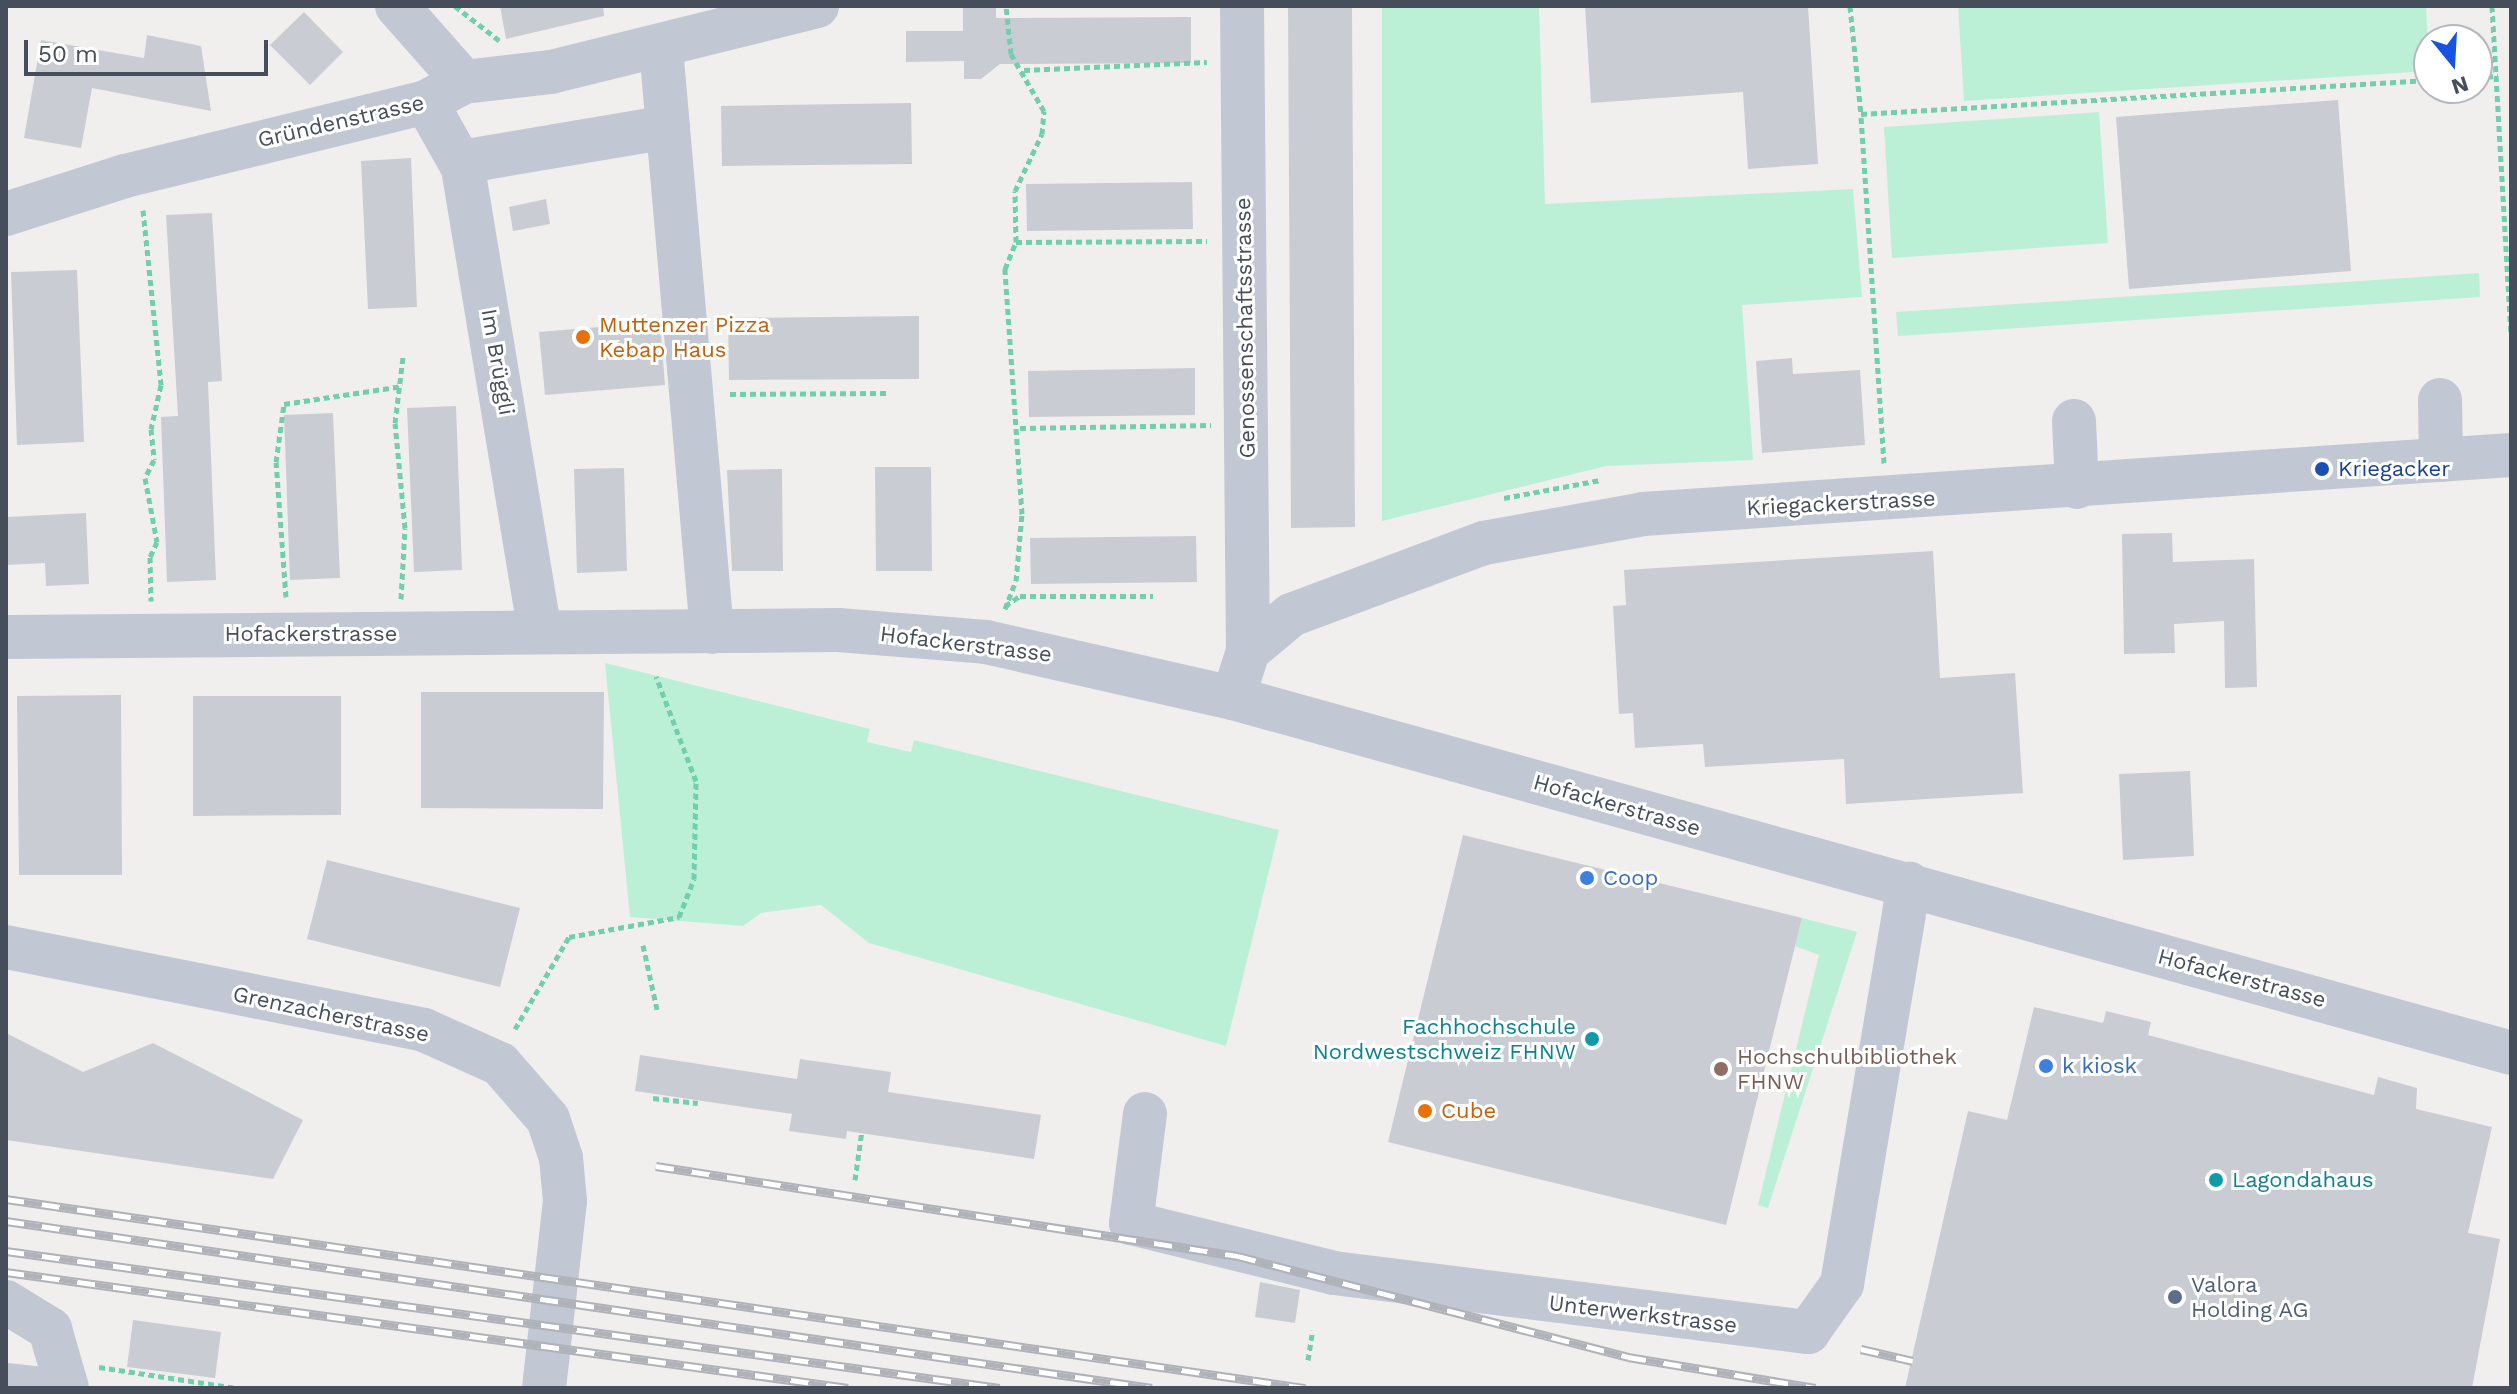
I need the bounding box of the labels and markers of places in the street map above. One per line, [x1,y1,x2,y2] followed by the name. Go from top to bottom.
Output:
[599,311,770,362] place label: Muttenzer Pizza Kebap Haus
[574,328,592,346] marker: Muttenzer Pizza Kebap Haus
[2338,456,2450,482] place label: Kriegacker
[2313,460,2331,478] marker: Kriegacker
[1603,865,1658,891] place label: Coop
[1578,869,1596,887] marker: Coop
[1313,1013,1576,1064] place label: Fachhochschule Nordwestschweiz FHNW
[1583,1030,1601,1048] marker: Fachhochschule Nordwestschweiz FHNW
[1737,1043,1957,1094] place label: Hochschulbibliothek FHNW
[2062,1053,2138,1079] place label: k kiosk
[2037,1057,2055,1075] marker: k kiosk
[1712,1060,1730,1078] marker: Hochschulbibliothek FHNW
[1441,1098,1496,1124] place label: Cube
[1416,1102,1434,1120] marker: Cube
[2232,1167,2374,1193] place label: Lagondahaus
[2207,1171,2225,1189] marker: Lagondahaus
[2191,1271,2309,1322] place label: Valora Holding AG
[2166,1288,2184,1306] marker: Valora Holding AG

